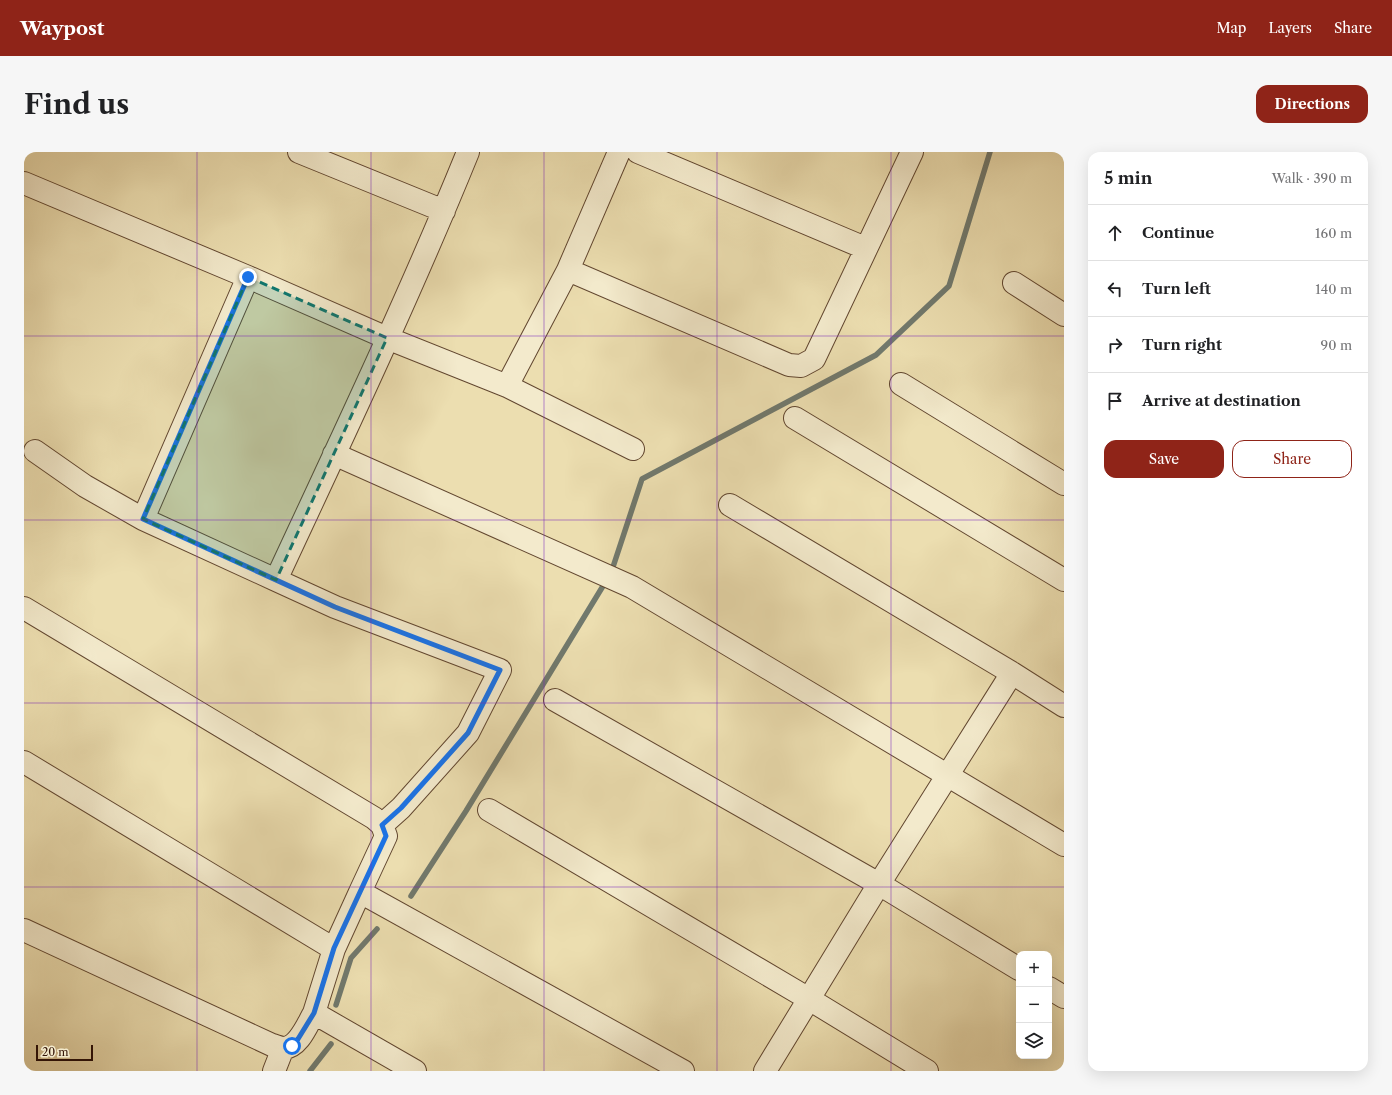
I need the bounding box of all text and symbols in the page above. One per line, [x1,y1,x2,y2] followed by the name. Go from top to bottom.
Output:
[20,17,104,40] text: Waypost
[1216,19,1246,37] text: Map
[1268,19,1312,37] text: Layers
[1334,19,1372,37] text: Share
[1256,85,1368,123] button: Directions
[24,87,129,121] text: Find us
[1104,168,1152,188] text: 5 min
[1272,170,1352,186] text: Walk · 390 m
[1104,222,1126,244] icon: ahead
[1142,223,1214,242] text: Continue
[1315,225,1352,241] text: 160 m
[239,268,257,286] route end
[1104,278,1126,300] icon: left
[1142,279,1211,298] text: Turn left
[1315,281,1352,297] text: 140 m
[1104,334,1126,356] icon: right
[1142,335,1222,354] text: Turn right
[1321,337,1352,353] text: 90 m
[1104,390,1126,412] icon: arrive
[1142,391,1301,410] text: Arrive at destination
[1104,440,1224,478] button: Save
[1232,440,1352,478] button: Share
[1016,951,1052,1059] map controls
[1016,951,1052,987] button: +
[1016,987,1052,1023] button: −
[1016,1023,1052,1059] button: layers
[283,1037,301,1055] route start
[36,1043,93,1062] scale bar
[42,1045,68,1059] text: 20 m

